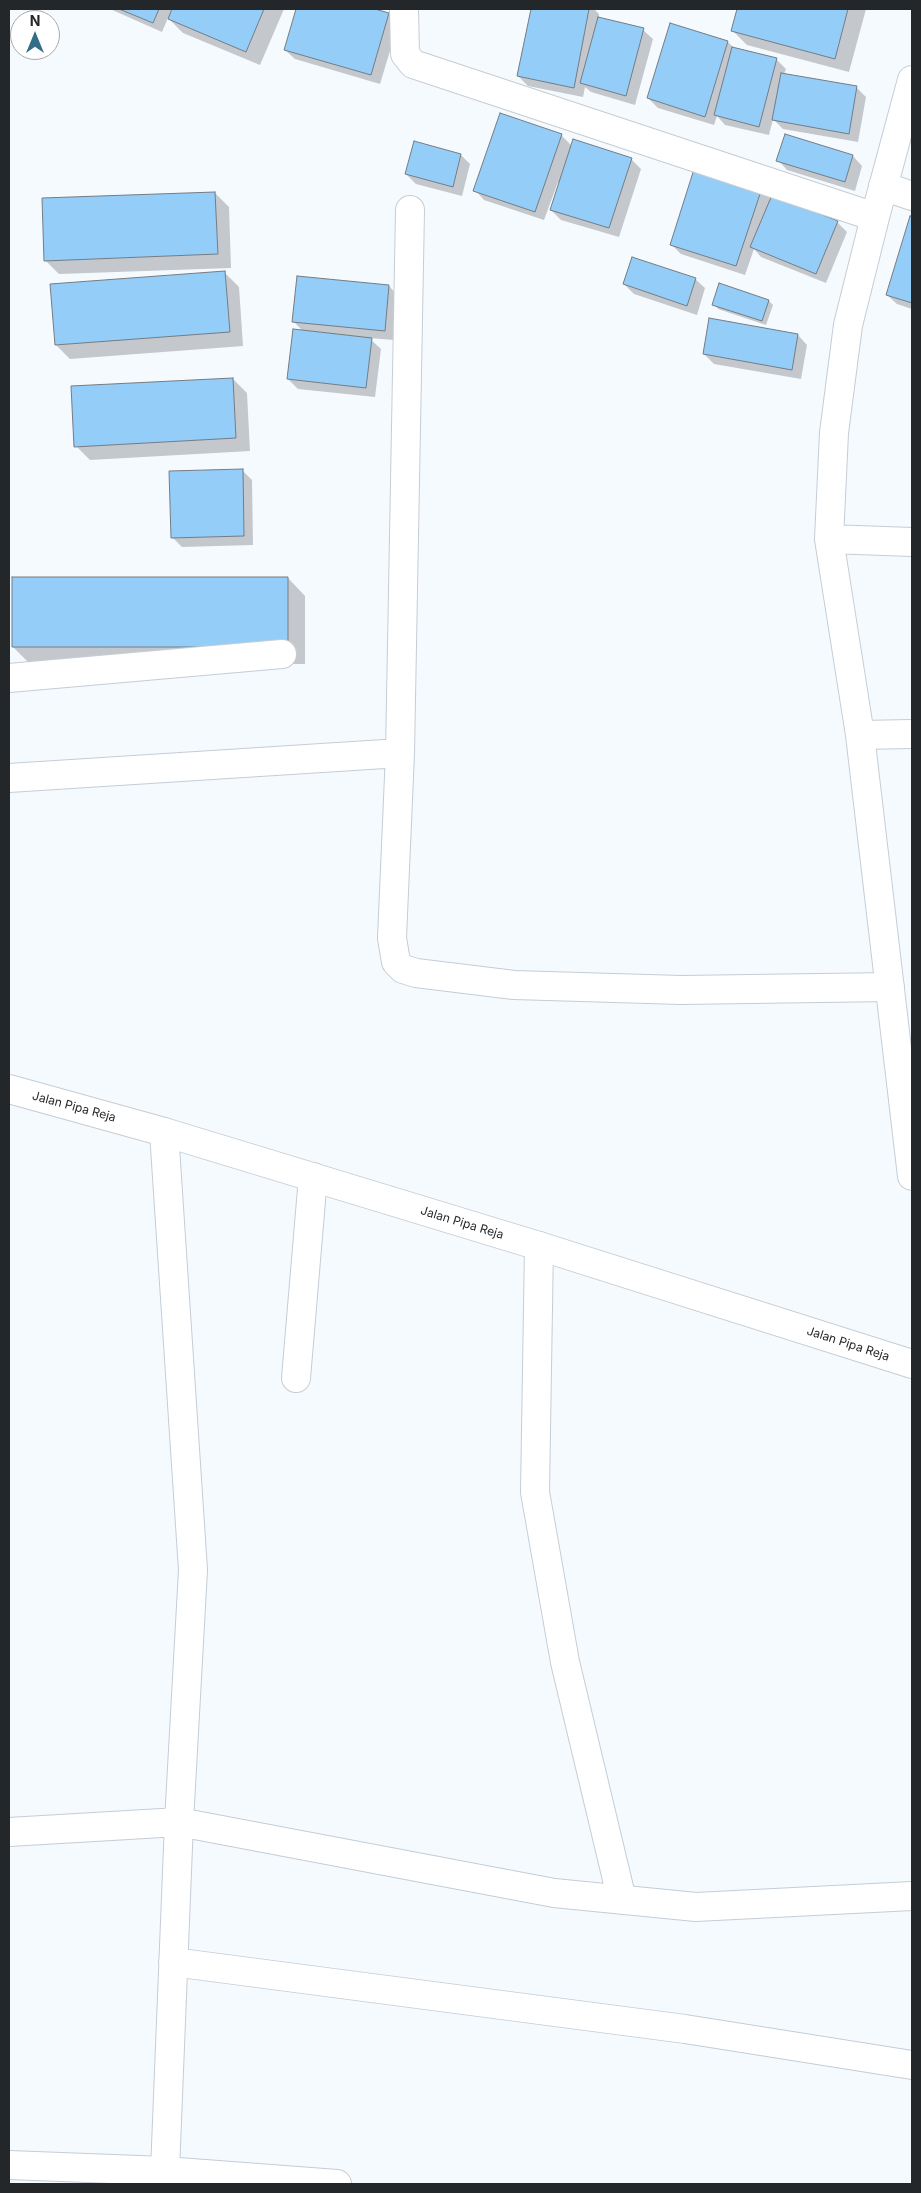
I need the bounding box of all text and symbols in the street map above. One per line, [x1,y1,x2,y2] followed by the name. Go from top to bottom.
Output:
[10,10,60,60] north arrow
[30,12,40,29] text: N
[31,1089,117,1125] street label: Jalan Pipa Reja
[419,1204,505,1242] street label: Jalan Pipa Reja
[805,1324,891,1364] street label: Jalan Pipa Reja

